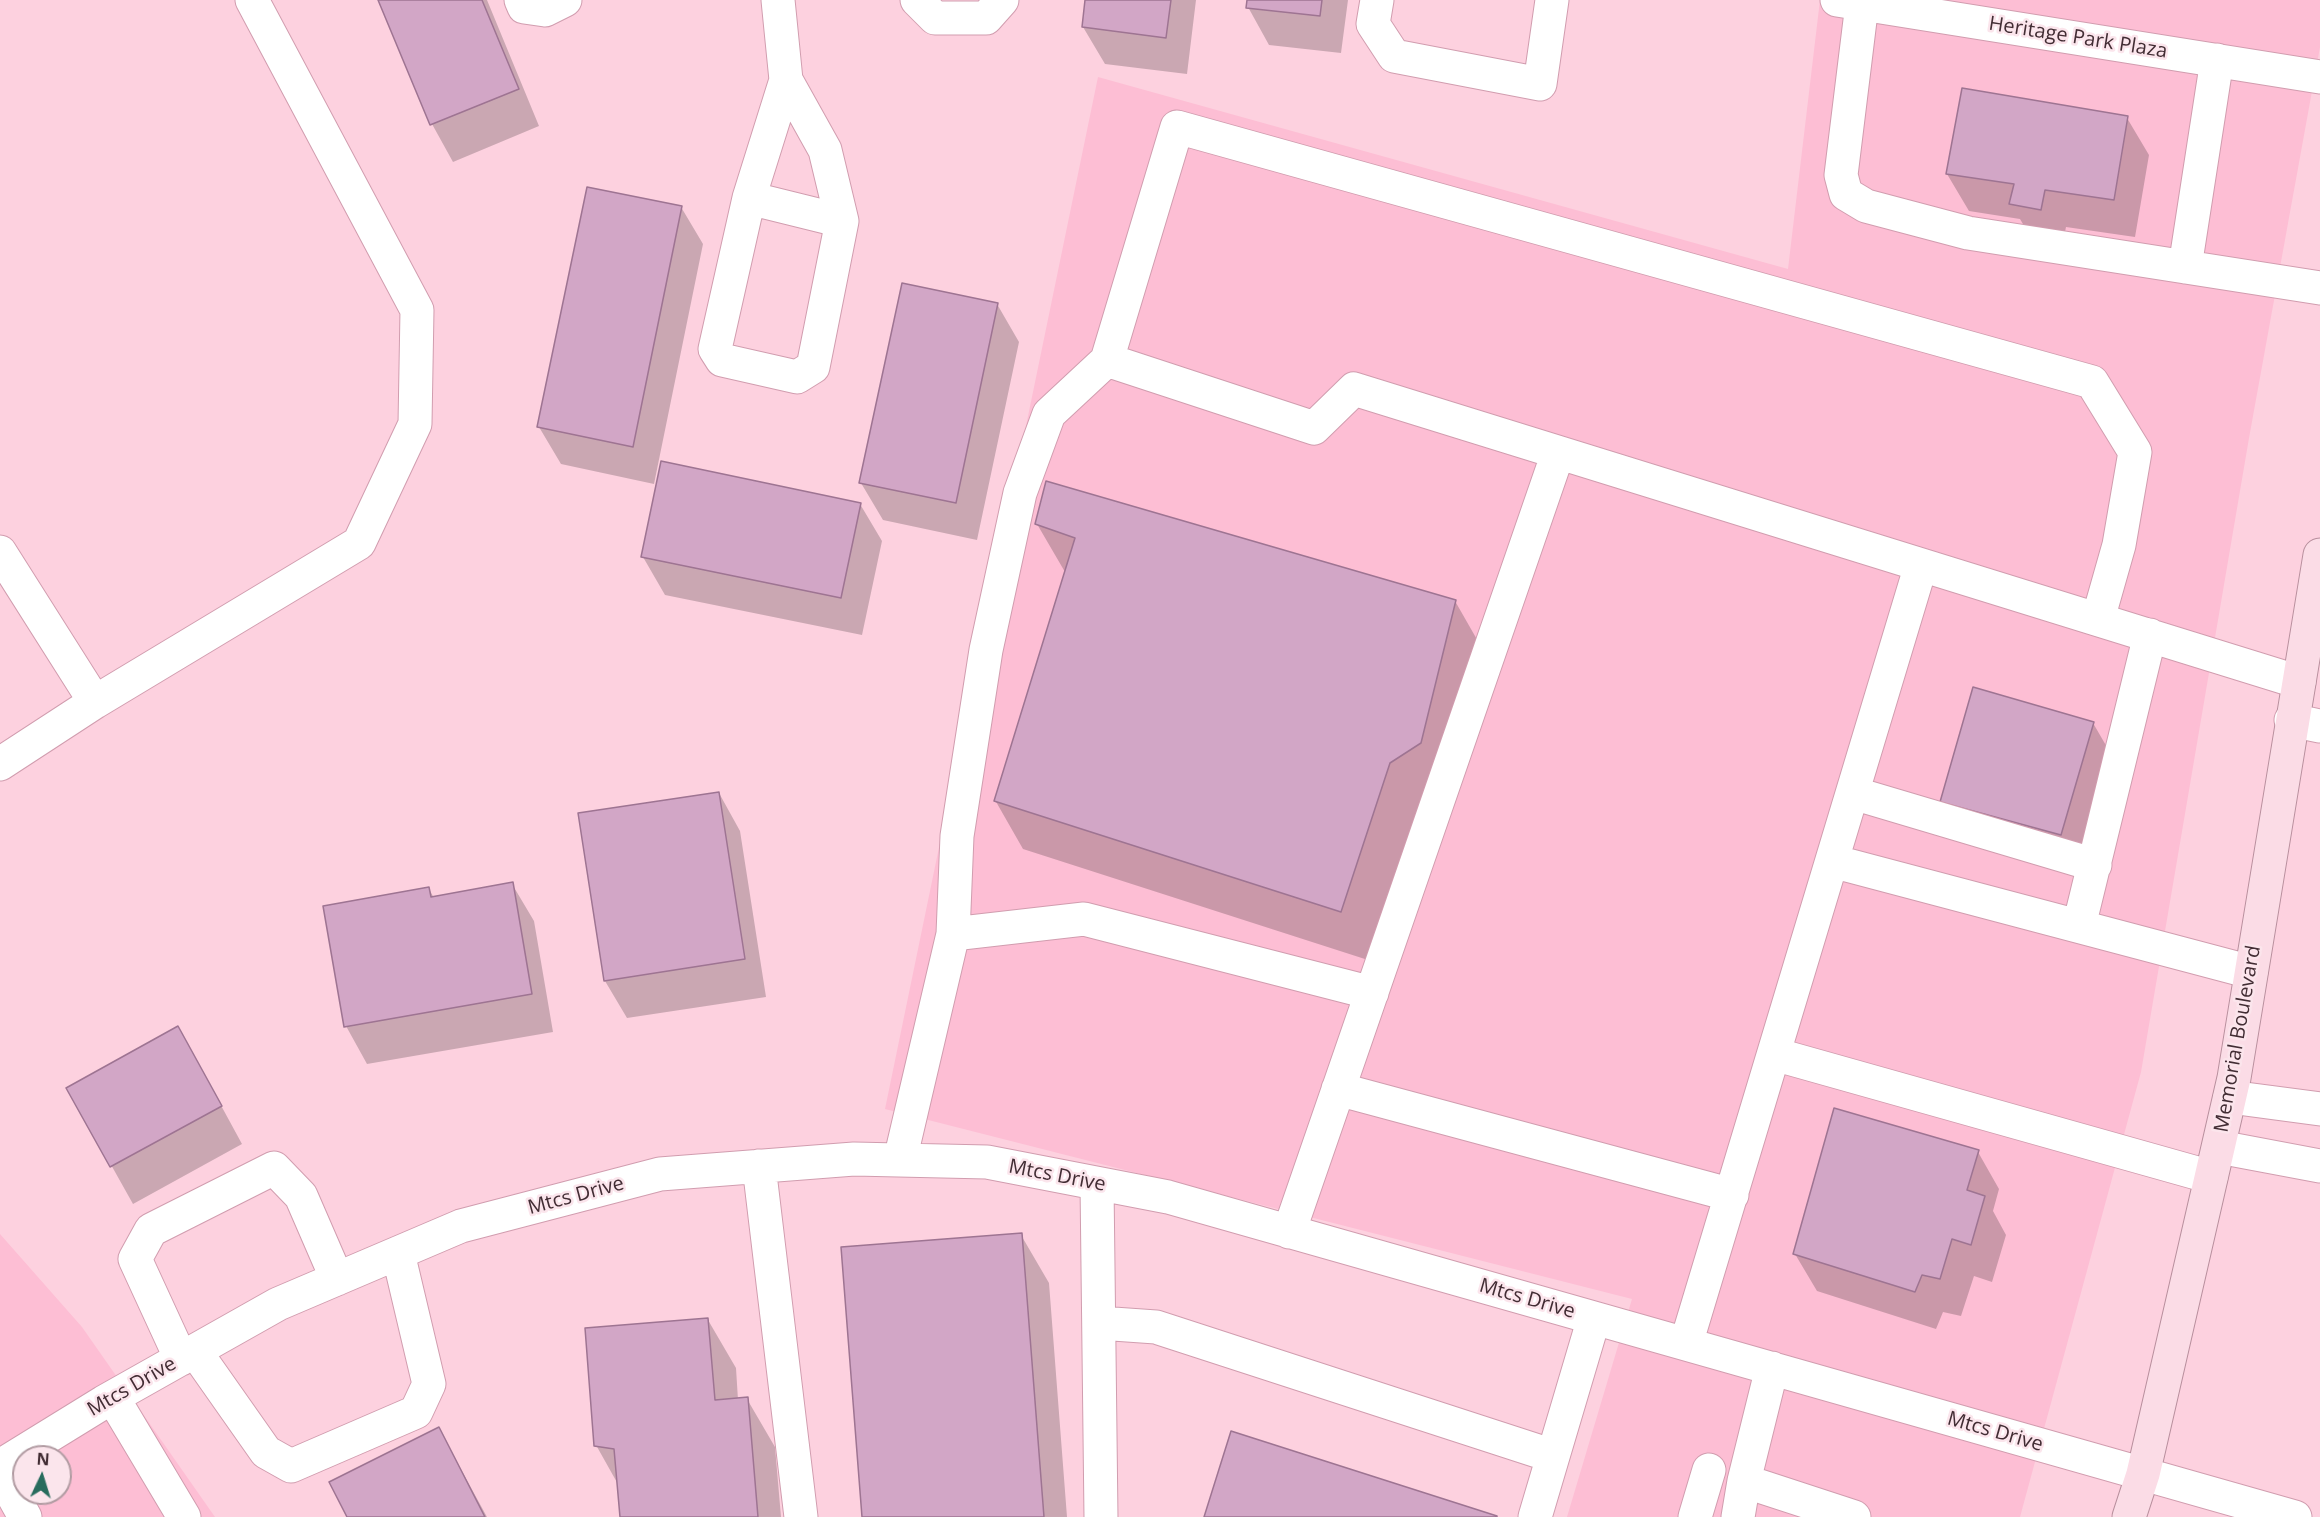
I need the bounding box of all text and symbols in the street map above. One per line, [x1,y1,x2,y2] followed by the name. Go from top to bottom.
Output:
[1987,12,2169,64] street label: Heritage Park Plaza
[2210,944,2266,1134] street label: Memorial Boulevard
[1006,1155,1108,1197] street label: Mtcs Drive
[525,1172,627,1220] street label: Mtcs Drive
[1476,1274,1578,1324] street label: Mtcs Drive
[83,1352,181,1422] street label: Mtcs Drive
[1944,1407,2046,1457] street label: Mtcs Drive
[12,1445,72,1505] north arrow
[36,1448,50,1470] text: N

